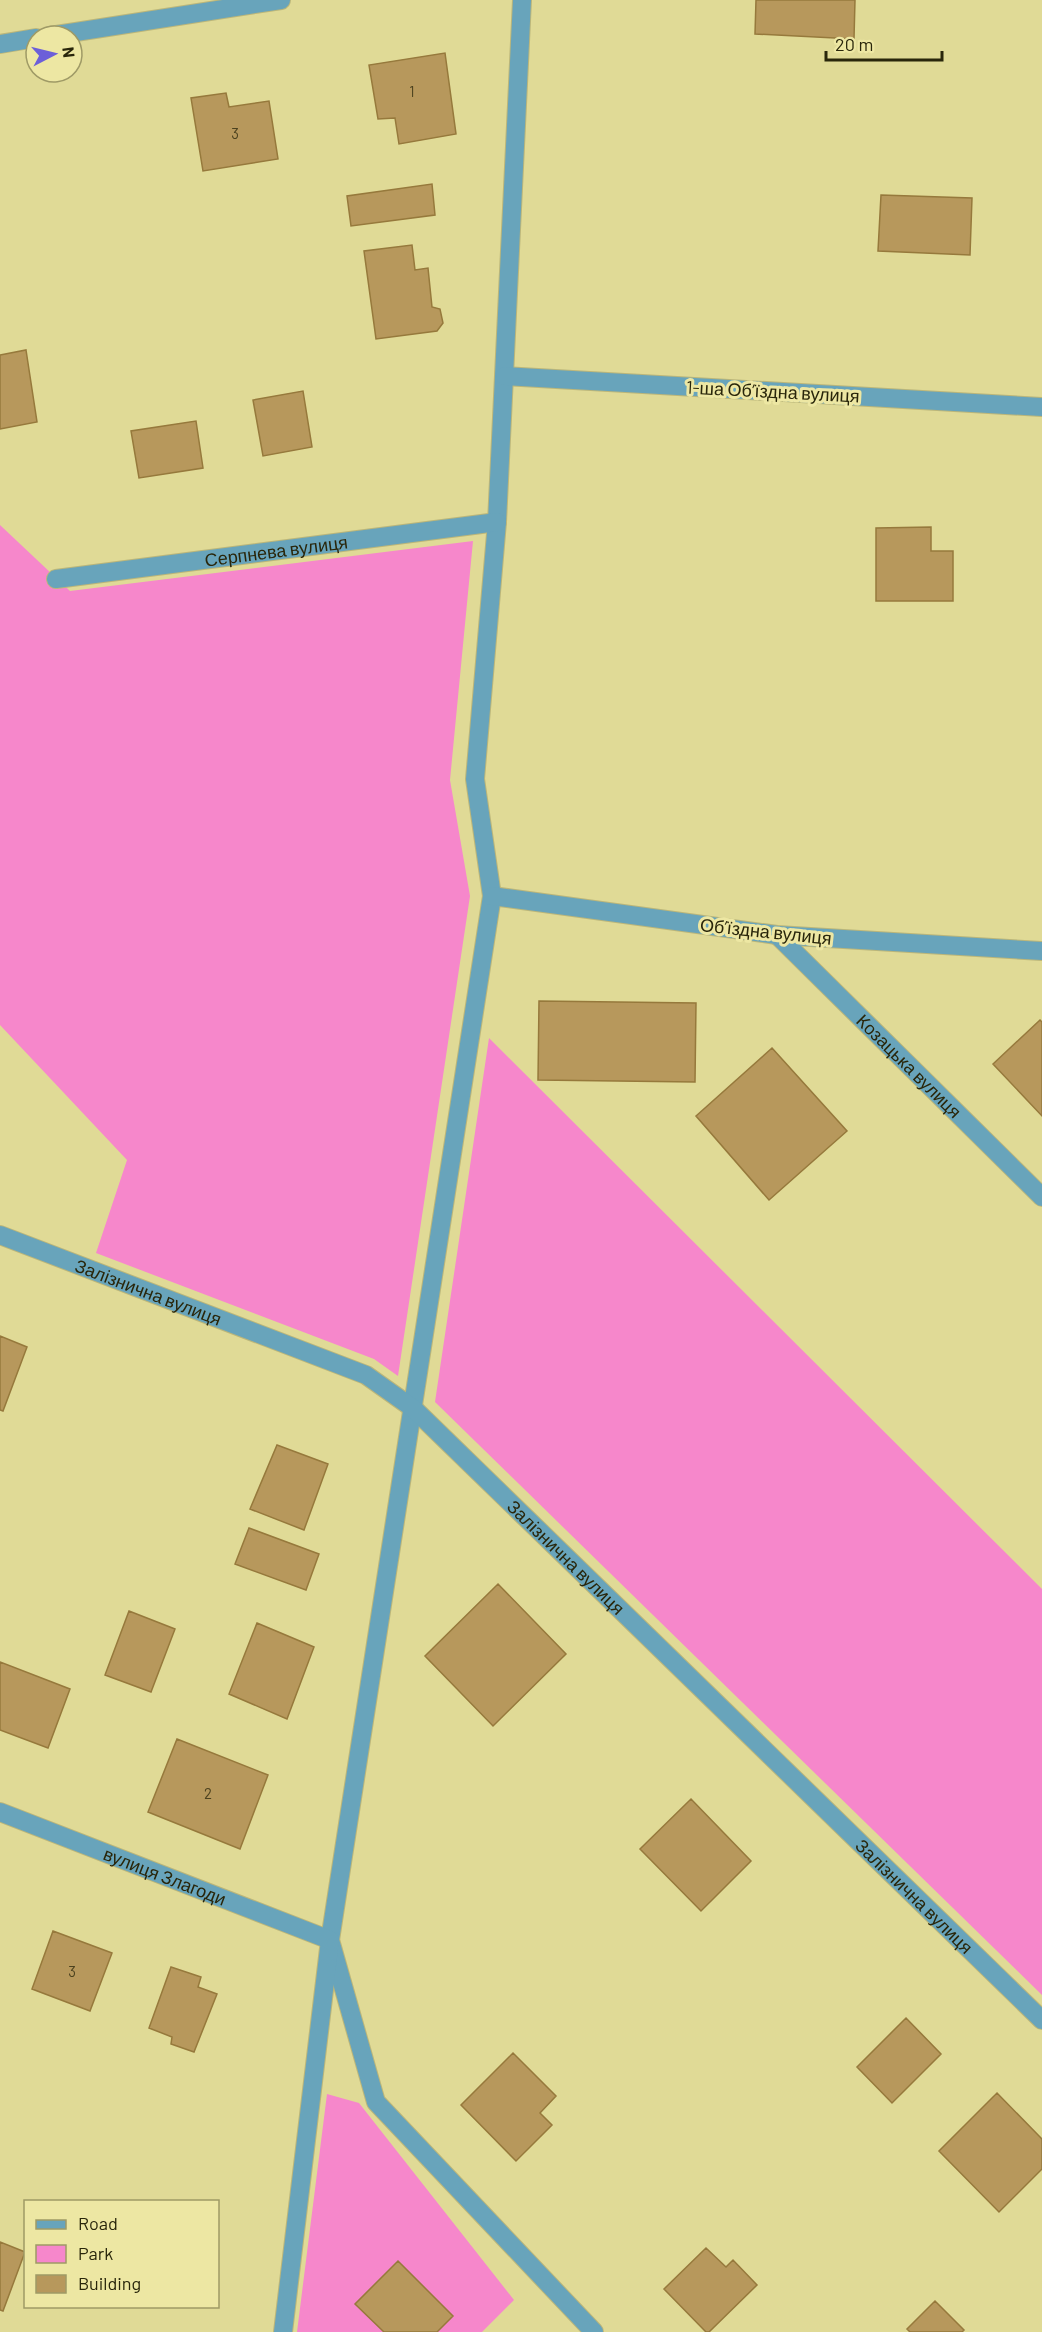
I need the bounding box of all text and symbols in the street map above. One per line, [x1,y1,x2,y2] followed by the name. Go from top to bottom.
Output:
[24,24,84,84] north arrow
[826,24,942,62] scale bar
[835,33,873,55] text: 20 m
[59,46,79,59] text: N
[409,82,415,100] house number: 1
[231,124,239,142] house number: 3
[686,375,860,407] street label: 1-ша Обʼїздна вулиця
[203,530,349,571] street label: Серпнева вулиця
[699,913,833,949] street label: Обʼїздна вулиця
[852,1009,966,1122] street label: Козацька вулиця
[72,1254,225,1330] street label: Залізнична вулиця
[503,1495,629,1619] street label: Залізнична вулиця
[204,1784,212,1802] house number: 2
[851,1834,978,1958] street label: Залізнична вулиця
[101,1842,230,1910] street label: вулиця Злагоди
[68,1962,76,1980] house number: 3
[24,2200,219,2308] legend
[78,2212,118,2234] text: Road
[78,2242,113,2264] text: Park
[78,2272,141,2294] text: Building

